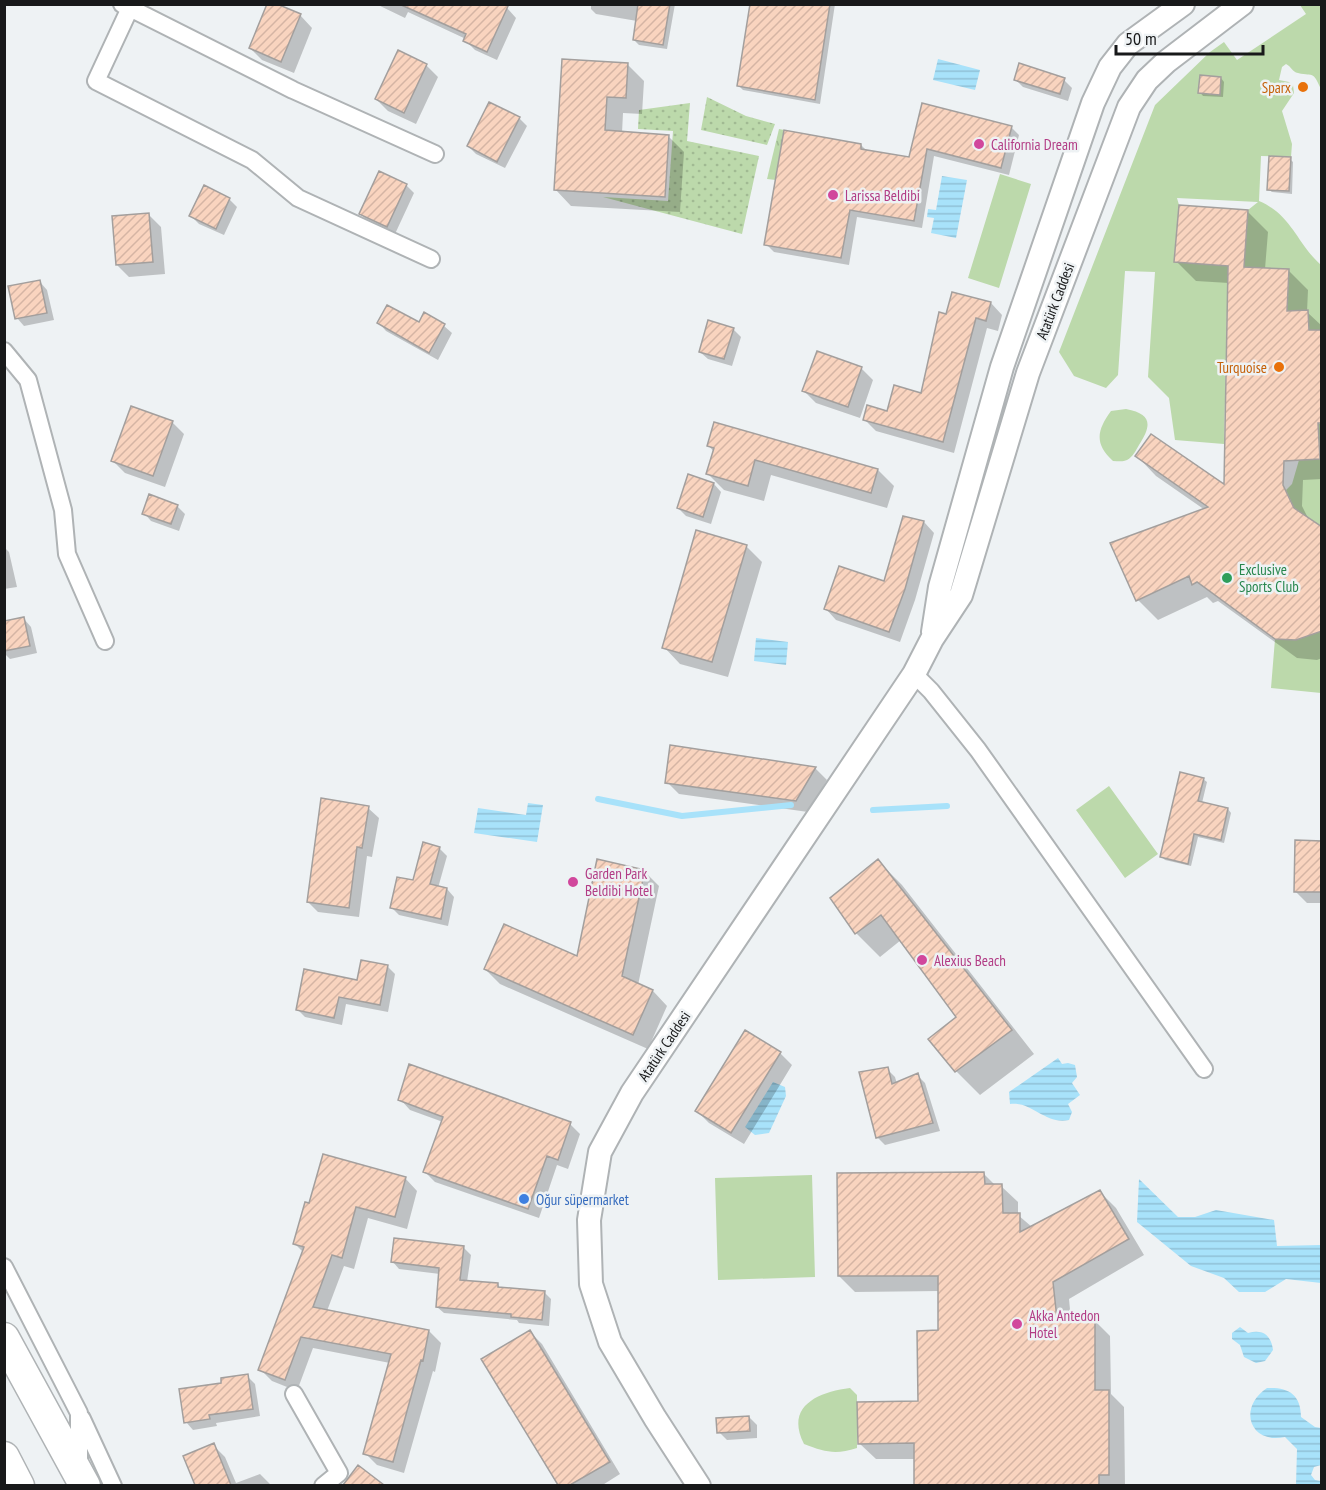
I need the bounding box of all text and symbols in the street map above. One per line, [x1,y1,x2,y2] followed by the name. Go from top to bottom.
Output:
[1116,18,1263,56] scale bar
[1125,27,1157,50] text: 50 m
[1262,78,1291,97] place label: Sparx
[1296,80,1310,94] marker: Sparx
[991,135,1078,154] place label: California Dream
[972,137,986,151] marker: California Dream
[845,186,920,205] place label: Larissa Beldibi
[826,188,840,202] marker: Larissa Beldibi
[1032,260,1078,342] street label: Atatürk Caddesi
[1217,358,1267,377] place label: Turquoise
[1272,360,1286,374] marker: Turquoise
[1239,560,1299,596] place label: Exclusive Sports Club
[1220,571,1234,585] marker: Exclusive Sports Club
[585,864,653,900] place label: Garden Park Beldibi Hotel
[566,875,580,889] marker: Garden Park Beldibi Hotel
[934,951,1006,970] place label: Alexius Beach
[915,953,929,967] marker: Alexius Beach
[634,1007,694,1085] street label: Atatürk Caddesi
[536,1190,629,1209] place label: Oğur süpermarket
[517,1192,531,1206] marker: Oğur süpermarket
[1029,1306,1100,1342] place label: Akka Antedon Hotel
[1010,1317,1024,1331] marker: Akka Antedon Hotel

